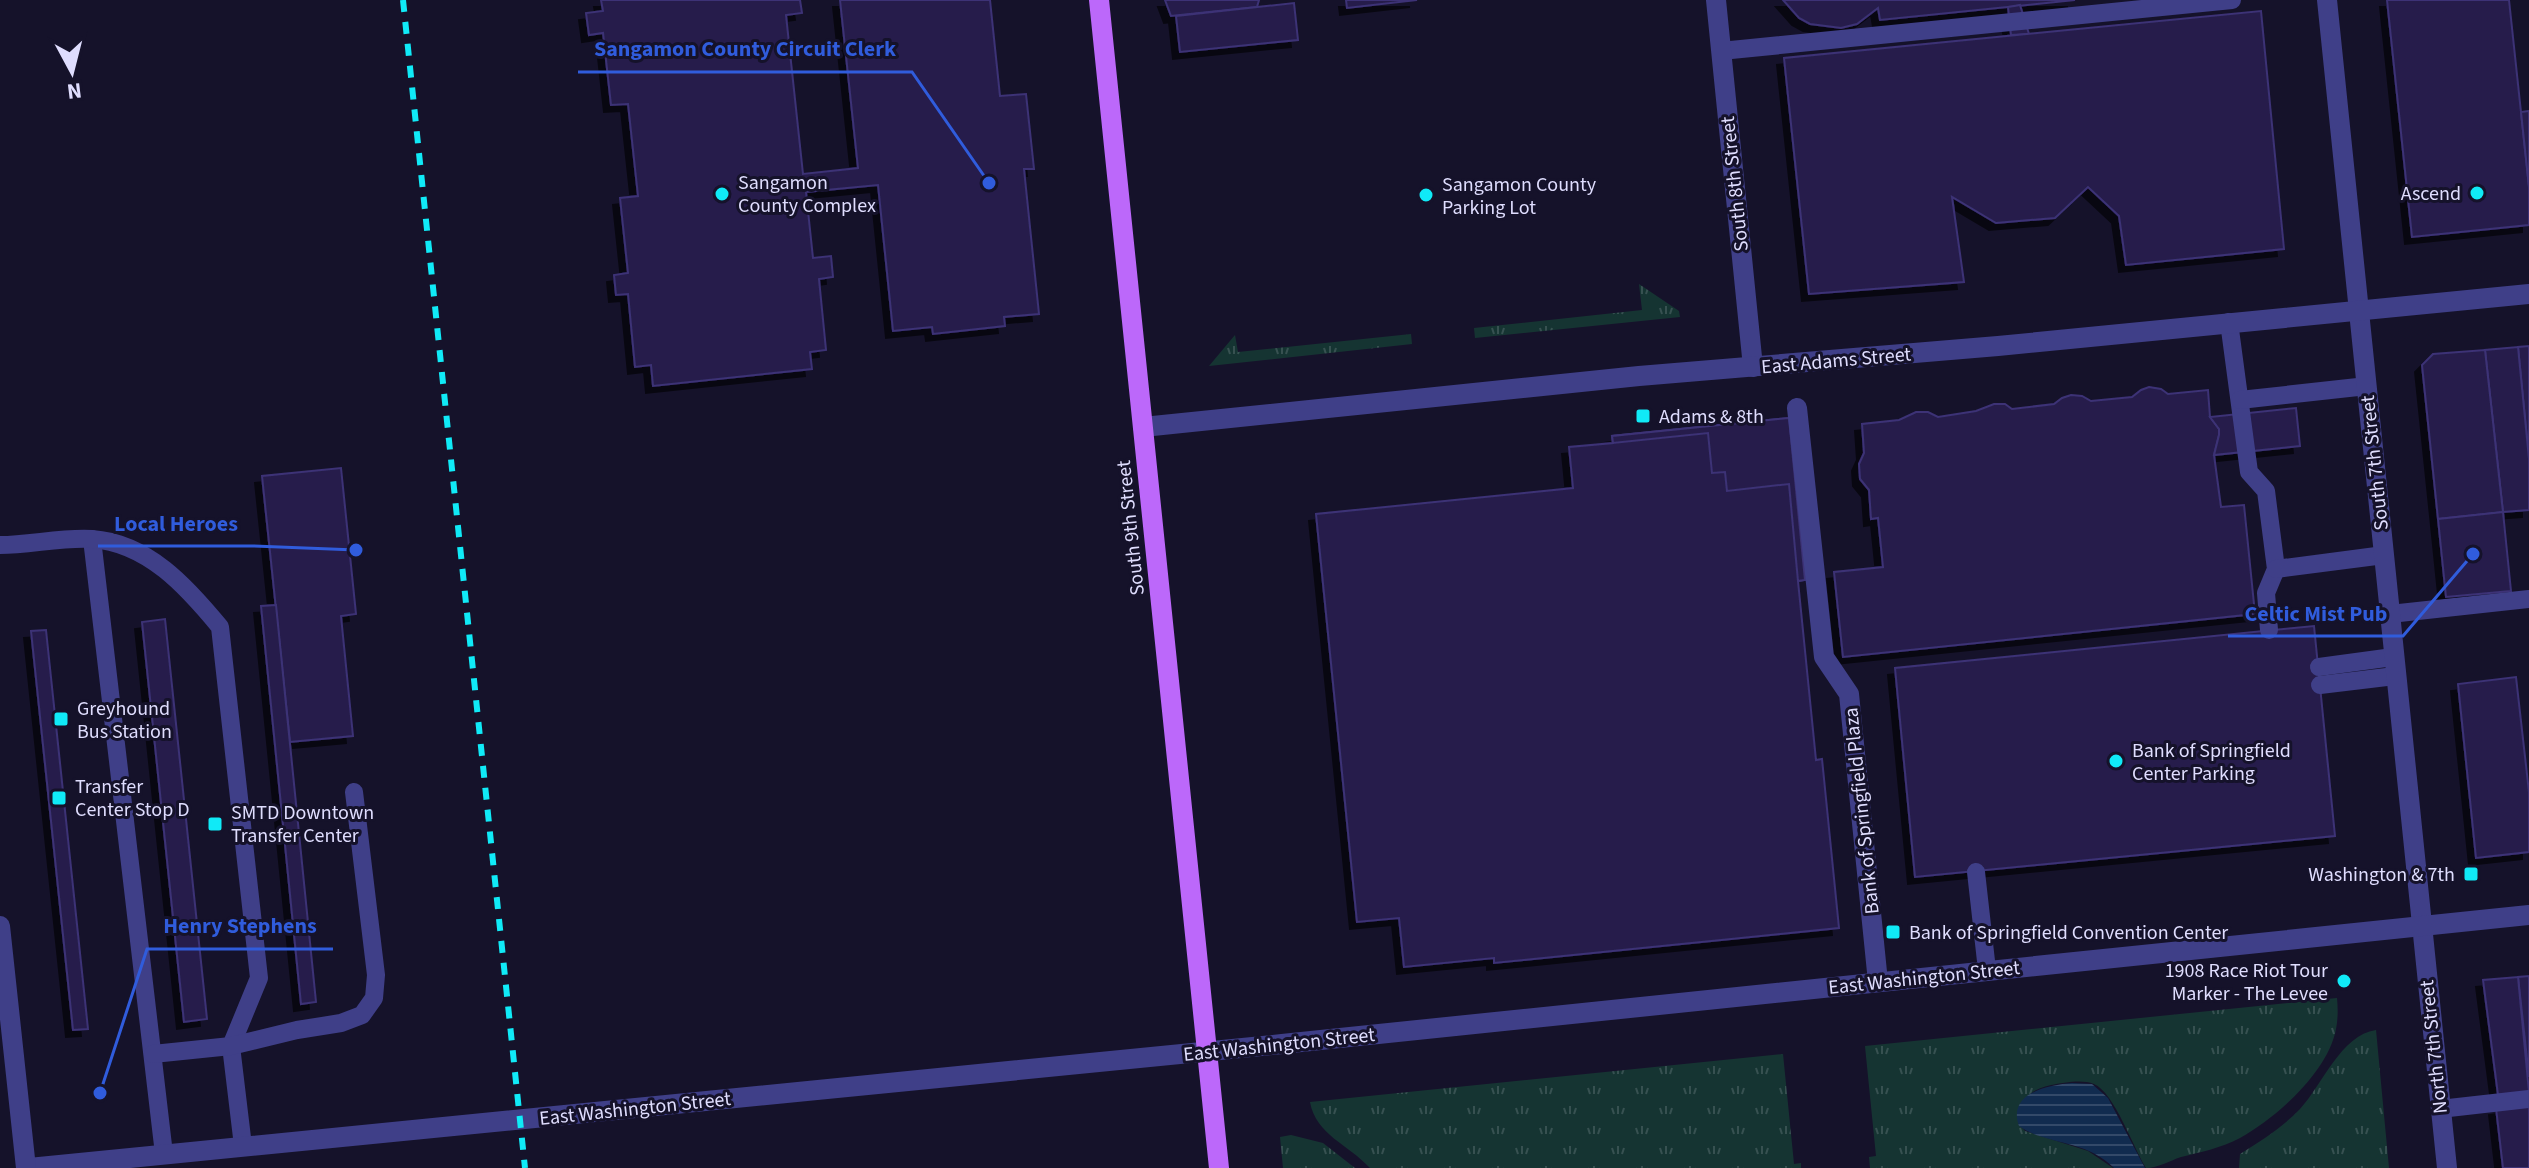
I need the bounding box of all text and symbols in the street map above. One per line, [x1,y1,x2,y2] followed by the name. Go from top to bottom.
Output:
[578,26,912,72] callout: Sangamon County Circuit Clerk
[32,32,112,112] north arrow
[594,33,896,65] text: Sangamon County Circuit Clerk
[65,74,84,108] text: N
[1714,115,1756,253] street label: South 8th Street
[738,169,876,220] place label: Sangamon County Complex
[1442,171,1597,222] place label: Sangamon County Parking Lot
[2401,180,2461,208] place label: Ascend
[2468,184,2486,202] marker: Ascend
[713,185,731,203] marker: Sangamon County Complex
[1417,186,1435,204] marker: Sangamon County Parking Lot
[1760,340,1912,382] street label: East Adams Street
[2354,394,2396,532] street label: South 7th Street
[1659,403,1764,431] place label: Adams & 8th
[1634,407,1652,425] marker: Adams & 8th
[1110,459,1152,597] street label: South 9th Street
[98,500,254,546] callout: Local Heroes
[114,508,238,540] text: Local Heroes
[2228,590,2403,636] callout: Celtic Mist Pub
[2245,598,2387,630] text: Celtic Mist Pub
[77,695,172,746] place label: Greyhound Bus Station
[1837,706,1887,916] street label: Bank of Springfield Plaza
[52,710,70,728] marker: Greyhound Bus Station
[2132,737,2291,788] place label: Bank of Springfield Center Parking
[2107,752,2125,770] marker: Bank of Springfield Center Parking
[75,773,190,824] place label: Transfer Center Stop D
[50,789,68,807] marker: Transfer Center Stop D
[231,799,374,850] place label: SMTD Downtown Transfer Center
[206,815,224,833] marker: SMTD Downtown Transfer Center
[2308,861,2455,889] place label: Washington & 7th
[2462,865,2480,883] marker: Washington & 7th
[147,903,333,949] callout: Henry Stephens
[163,910,317,942] text: Henry Stephens
[1909,919,2228,947] place label: Bank of Springfield Convention Center
[1884,923,1902,941] marker: Bank of Springfield Convention Center
[1827,954,2021,1002] street label: East Washington Street
[2165,957,2328,1008] place label: 1908 Race Riot Tour Marker - The Levee
[2335,972,2353,990] marker: 1908 Race Riot Tour Marker - The Levee
[2413,979,2455,1115] street label: North 7th Street
[1182,1021,1376,1069] street label: East Washington Street
[538,1085,732,1133] street label: East Washington Street

